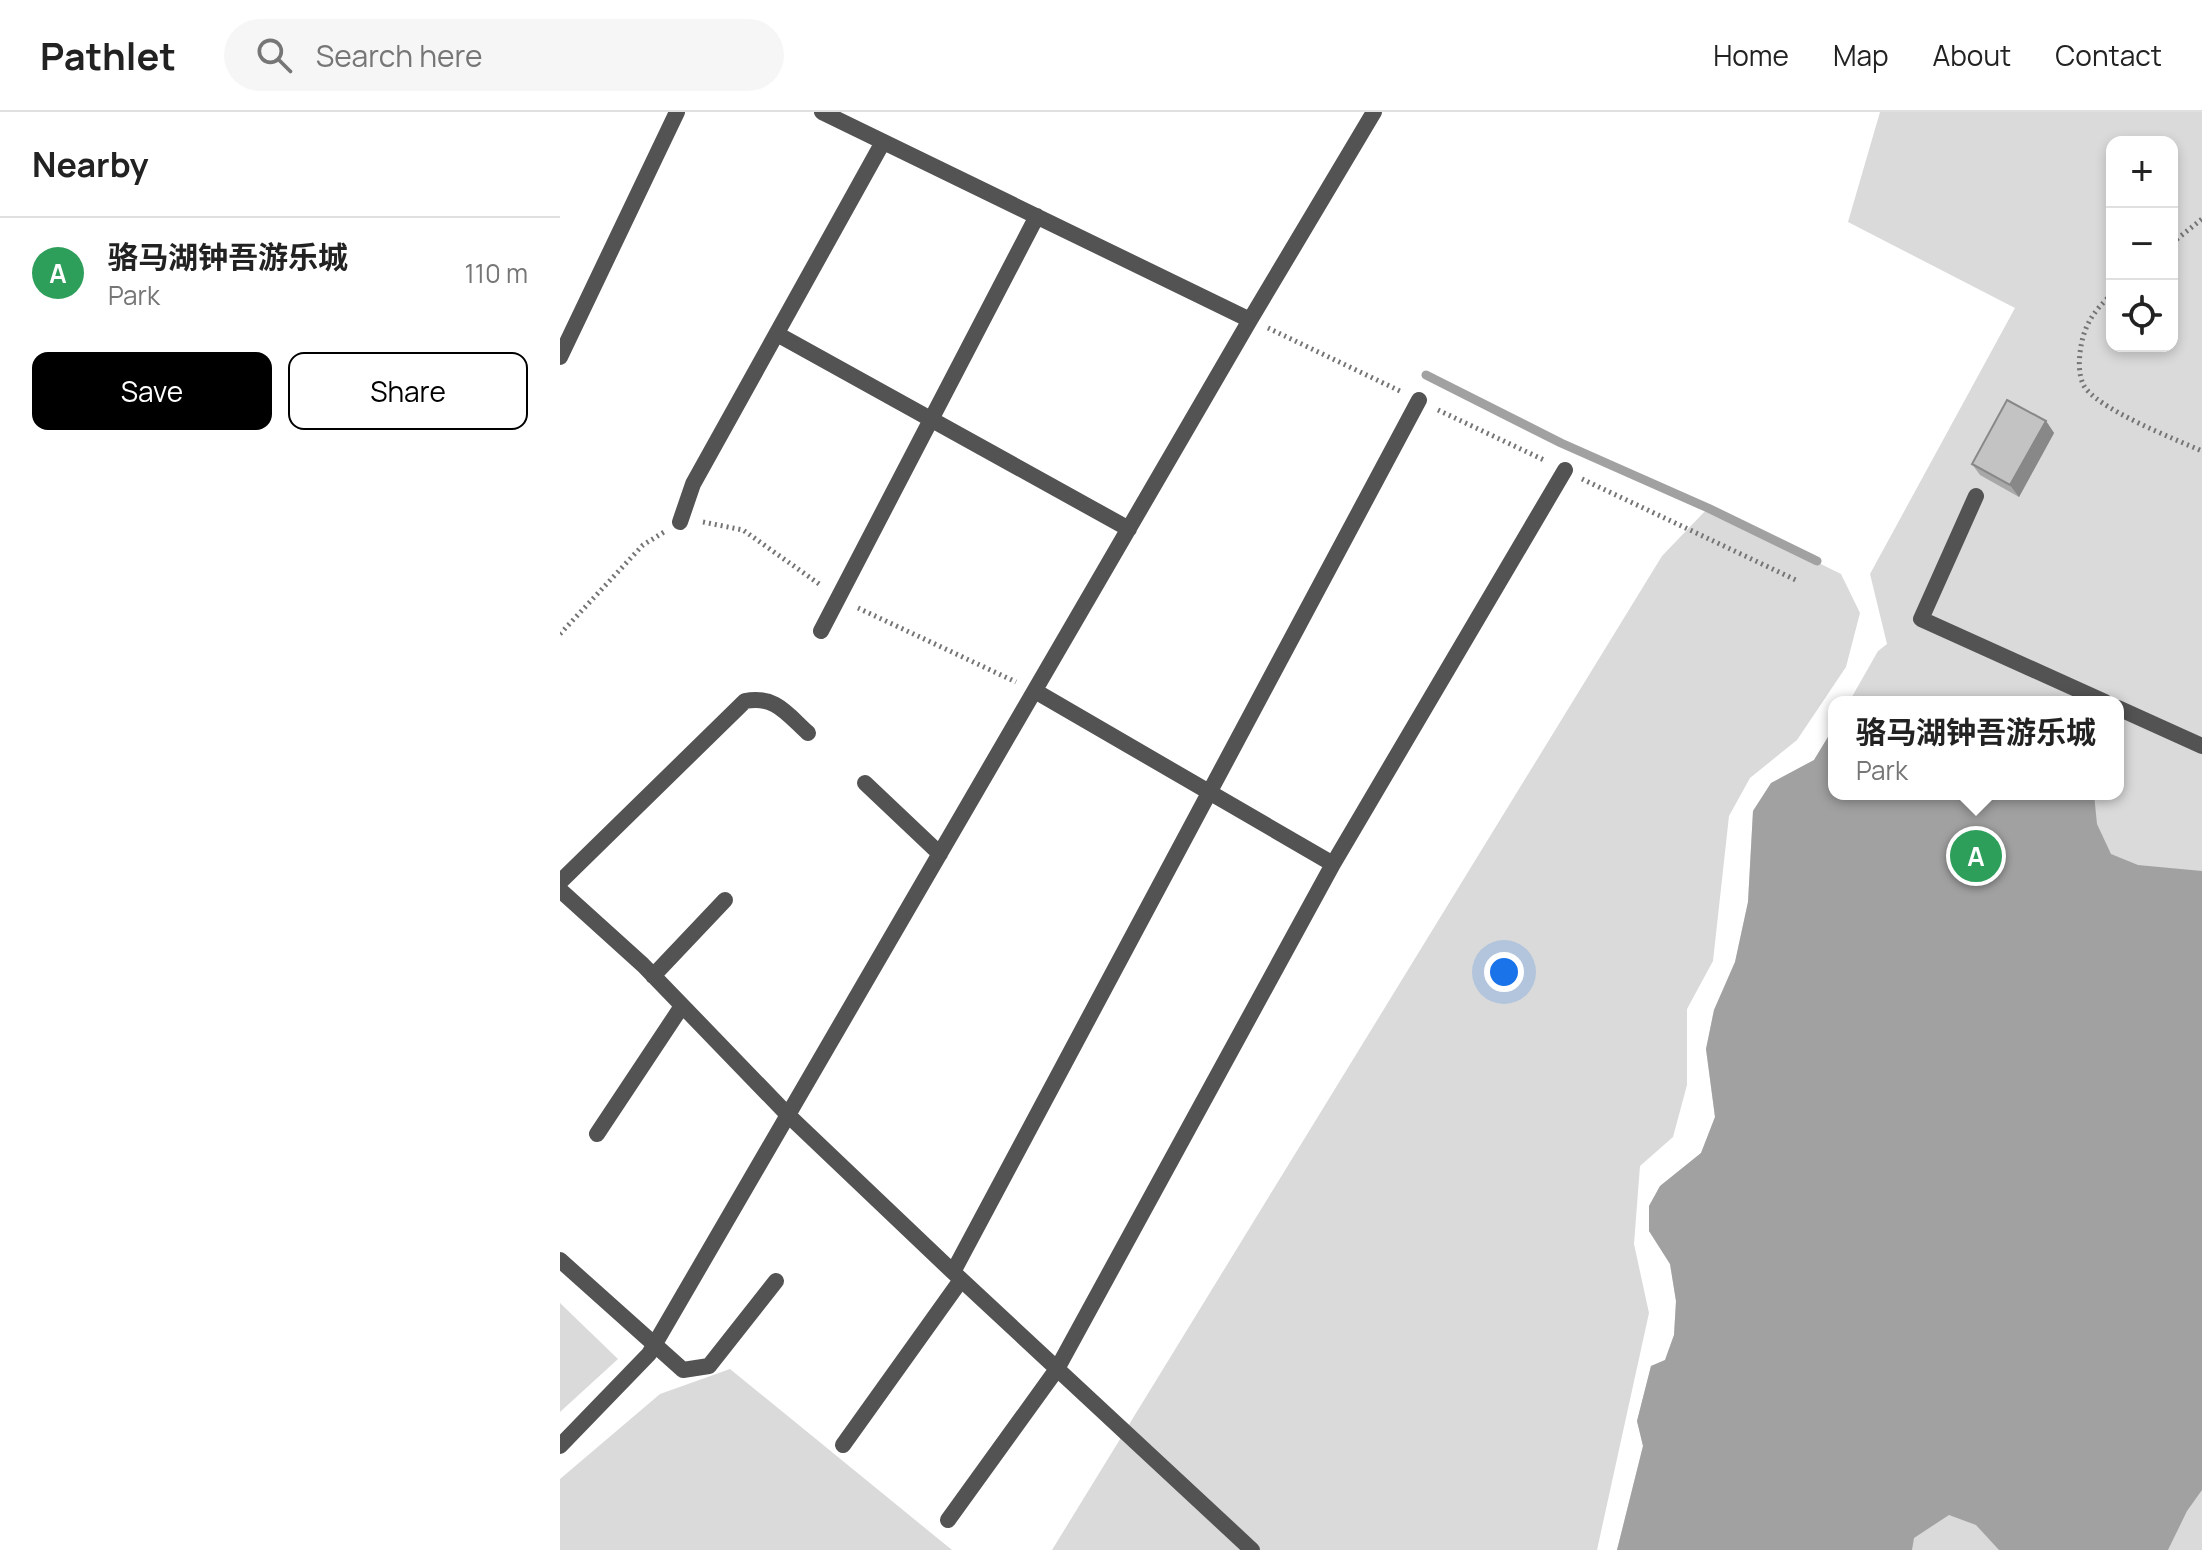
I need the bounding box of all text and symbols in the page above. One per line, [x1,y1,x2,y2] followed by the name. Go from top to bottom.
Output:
[224,19,784,91] search box
[40,29,176,81] text: Pathlet
[252,33,296,77] icon: search
[316,35,483,76] text: Search here
[1713,36,1789,74] text: Home
[1833,36,1889,74] text: Map
[1933,36,2011,74] text: About
[2055,36,2162,74] text: Contact
[2106,136,2178,352] map controls
[2106,136,2178,208] button: +
[32,141,148,187] text: Nearby
[2106,208,2178,280] button: −
[108,236,348,277] text: 骆马湖钟吾游乐城
[49,255,67,291] text: A
[465,255,528,291] text: 110 m
[108,277,160,313] text: Park
[2106,280,2178,352] button: locate
[32,352,272,430] button: Save
[288,352,528,430] button: Share
[1828,696,2124,800] popup
[1856,711,2096,752] text: 骆马湖钟吾游乐城
[1856,752,1908,788] text: Park
[1950,826,2002,886] pin: A
[1484,952,1524,992] your location

